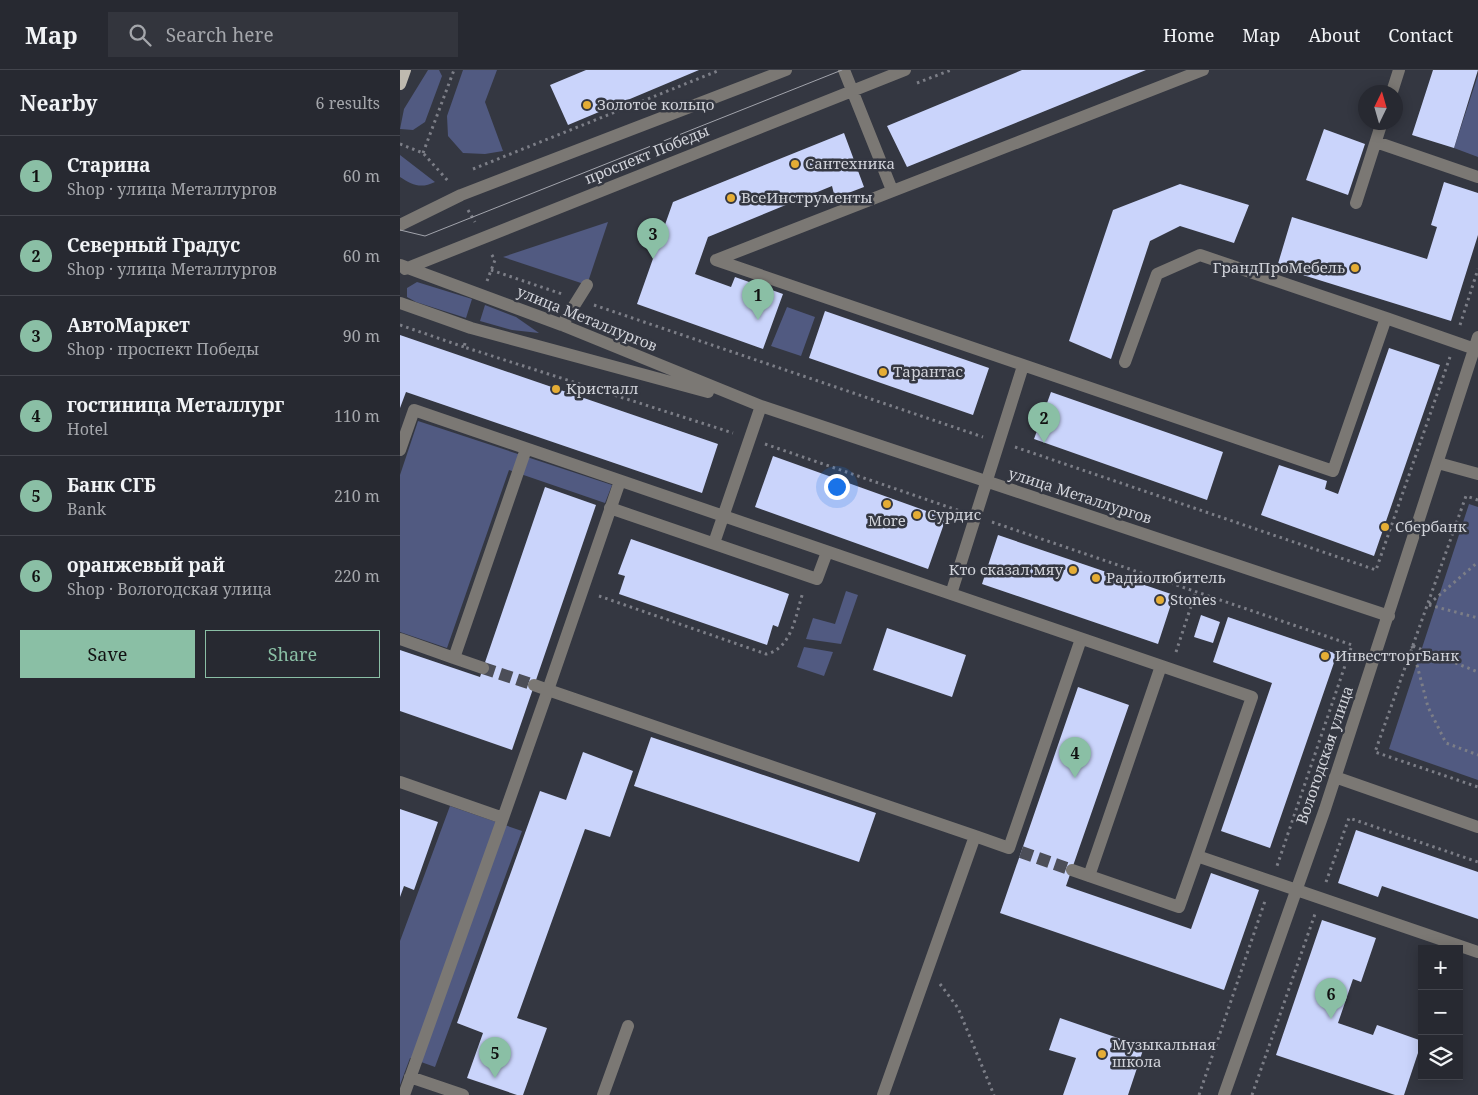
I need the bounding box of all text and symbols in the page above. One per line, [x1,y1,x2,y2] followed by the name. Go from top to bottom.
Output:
[108,12,458,57] search box
[25,18,78,51] text: Map
[126,21,154,49] icon: search
[166,22,274,48] text: Search here
[1163,23,1214,47] text: Home
[1242,23,1280,47] text: Map
[1308,23,1360,47] text: About
[1388,23,1453,47] text: Contact
[1358,85,1403,130] north arrow
[20,89,98,117] text: Nearby
[316,92,380,114] text: 6 results
[597,94,714,114] place label: Золотое кольцо
[581,99,593,111] marker: Золотое кольцо
[581,120,712,188] street label: проспект Победы
[67,152,151,178] text: Старина
[805,153,895,173] place label: Сантехника
[789,158,801,170] marker: Сантехника
[31,165,41,187] text: 1
[343,165,380,187] text: 60 m
[67,178,277,200] text: Shop · улица Металлургов
[741,187,873,207] place label: ВсеИнструменты
[725,192,737,204] marker: ВсеИнструменты
[637,218,669,259] pin: 3
[67,232,240,258] text: Северный Градус
[31,245,41,267] text: 2
[343,245,380,267] text: 60 m
[1213,257,1345,277] place label: ГрандПроМебель
[67,258,277,280] text: Shop · улица Металлургов
[1349,262,1361,274] marker: ГрандПроМебель
[742,279,774,320] pin: 1
[514,281,661,355] street label: улица Металлургов
[67,312,190,338] text: АвтоМаркет
[31,325,41,347] text: 3
[343,325,380,347] text: 90 m
[67,338,259,360] text: Shop · проспект Победы
[893,361,963,381] place label: Тарантас
[877,366,889,378] marker: Тарантас
[566,378,639,398] place label: Кристалл
[550,383,562,395] marker: Кристалл
[67,392,284,418] text: гостиница Металлург
[1028,402,1060,443] pin: 2
[31,405,41,427] text: 4
[334,405,380,427] text: 110 m
[67,418,108,440] text: Hotel
[1006,462,1155,528] street label: улица Металлургов
[67,472,156,498] text: Банк СГБ
[824,474,850,500] your location
[31,485,41,507] text: 5
[334,485,380,507] text: 210 m
[67,498,106,520] text: Bank
[881,498,893,510] marker: More
[927,504,981,524] place label: Сурдис
[911,509,923,521] marker: Сурдис
[868,510,906,530] place label: More
[1395,516,1467,536] place label: Сбербанк
[1379,521,1391,533] marker: Сбербанк
[67,552,225,578] text: оранжевый рай
[949,559,1063,579] place label: Кто сказал мяу
[1067,564,1079,576] marker: Кто сказал мяу
[31,565,41,587] text: 6
[334,565,380,587] text: 220 m
[1106,567,1225,587] place label: Радиолюбитель
[1090,572,1102,584] marker: Радиолюбитель
[67,578,272,600] text: Shop · Вологодская улица
[1170,589,1217,609] place label: Stones
[1154,594,1166,606] marker: Stones
[20,630,195,678] button: Save
[205,630,380,678] button: Share
[1335,645,1459,665] place label: ИнвестторгБанк
[1319,650,1331,662] marker: ИнвестторгБанк
[1291,683,1357,826] street label: Вологодская улица
[1059,737,1091,778] pin: 4
[1418,945,1463,1080] map controls
[1418,945,1463,990] button: +
[1315,978,1347,1019] pin: 6
[1418,990,1463,1035] button: −
[1112,1034,1216,1071] place label: Музыкальная школа
[1418,1035,1463,1080] button: layers
[479,1037,511,1078] pin: 5
[1096,1048,1108,1060] marker: Музыкальная школа

